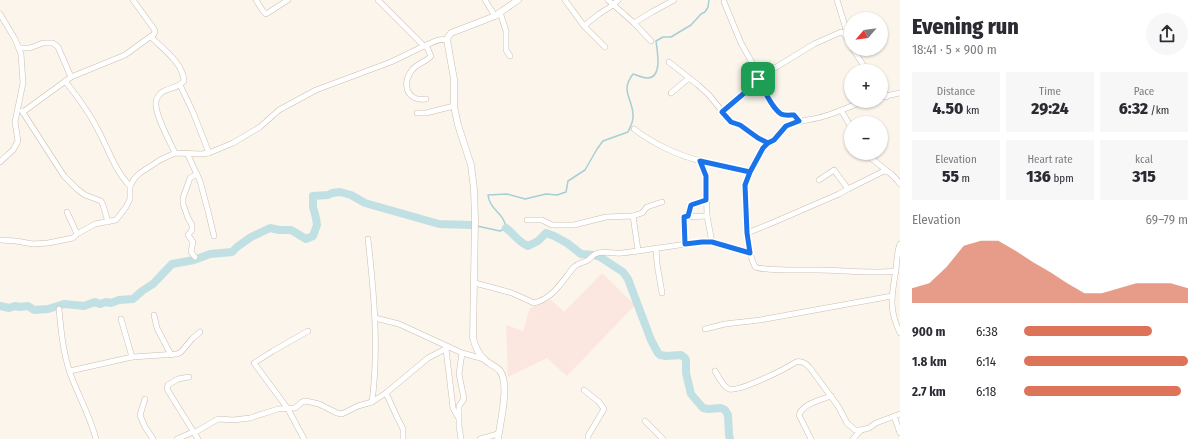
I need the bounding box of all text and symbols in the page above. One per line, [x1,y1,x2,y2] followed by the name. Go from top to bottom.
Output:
[844,12,888,56] north arrow
[844,12,888,160] map controls
[912,13,1019,40] text: Evening run
[1146,13,1188,55] button: share
[912,42,997,57] text: 18:41 · 5 × 900 m
[741,62,775,96] pin
[844,64,888,108] button: +
[747,68,769,90] icon: arrive
[937,85,975,98] text: Distance
[1039,85,1061,98] text: Time
[1134,85,1154,98] text: Pace
[932,98,963,119] text: 4.50
[1031,98,1069,119] text: 29:24
[1119,98,1148,119] text: 6:32
[963,104,980,117] text: km
[1148,104,1169,117] text: /km
[844,116,888,160] button: −
[935,153,977,166] text: Elevation
[1027,153,1073,166] text: Heart rate
[1135,153,1153,166] text: kcal
[942,166,959,187] text: 55
[1026,166,1051,187] text: 136
[1132,166,1156,187] text: 315
[959,172,970,185] text: m
[1051,172,1074,185] text: bpm
[912,212,961,227] text: Elevation
[1146,212,1188,227] text: 69–79 m
[912,324,946,339] text: 900 m
[976,324,998,339] text: 6:38
[912,354,947,369] text: 1.8 km
[976,354,996,369] text: 6:14
[912,384,946,399] text: 2.7 km
[976,384,996,399] text: 6:18

